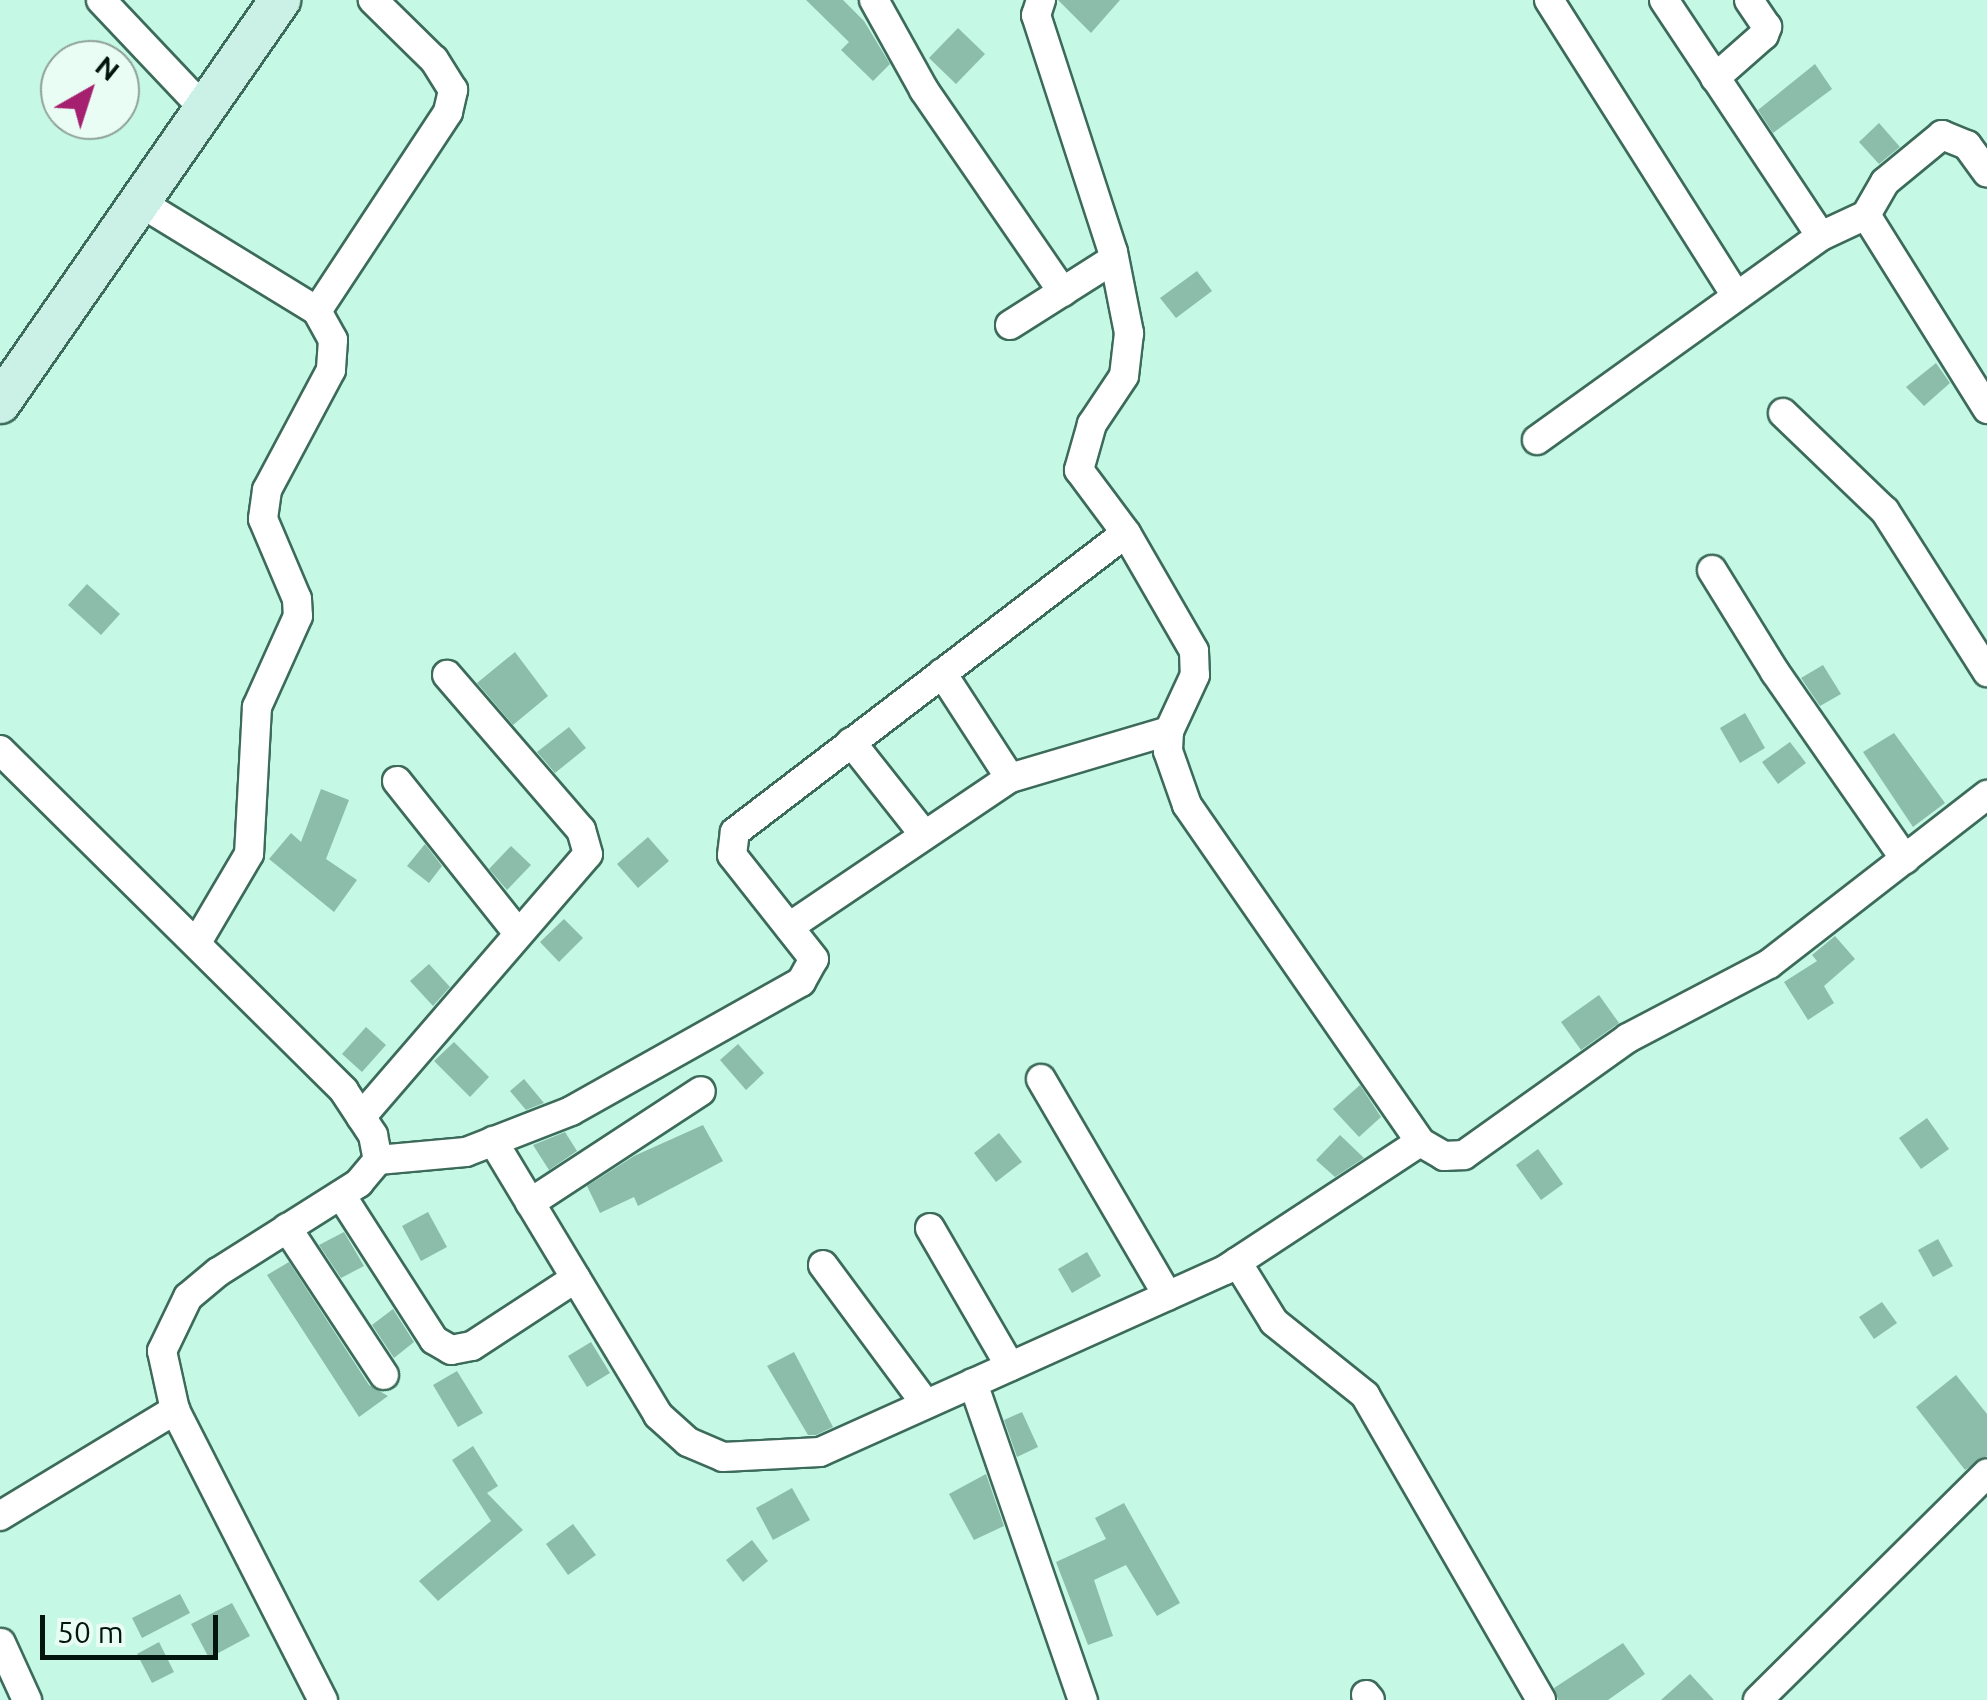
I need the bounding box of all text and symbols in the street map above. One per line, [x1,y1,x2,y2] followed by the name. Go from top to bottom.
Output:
[40,40,140,140] north arrow
[90,49,126,86] text: N
[45,1595,222,1657] scale bar
[57,1615,124,1649] text: 50 m

